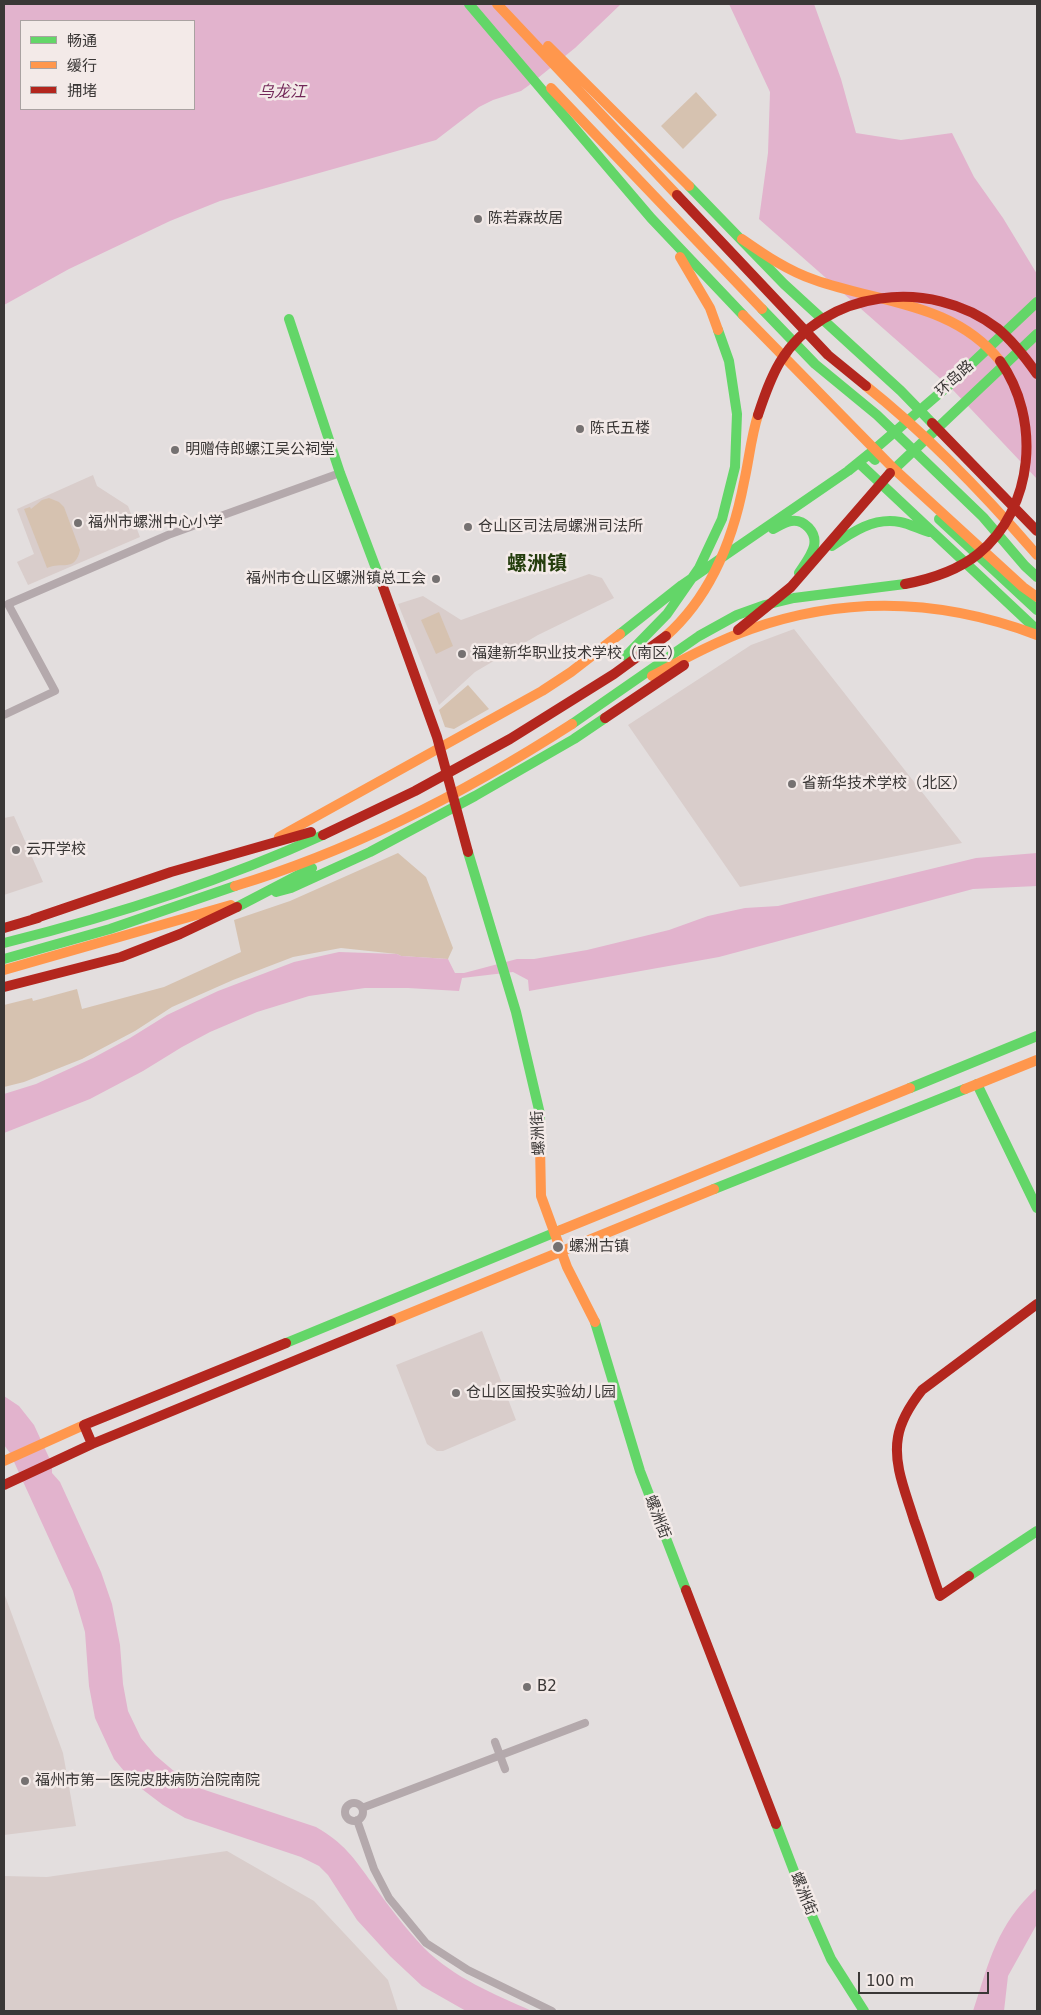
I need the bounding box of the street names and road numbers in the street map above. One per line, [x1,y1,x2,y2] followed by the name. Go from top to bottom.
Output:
[932,357,978,401] street label: 环岛路
[529,1110,549,1156] street label: 螺洲街
[641,1493,673,1541] street label: 螺洲街
[786,1870,820,1918] street label: 螺洲街

